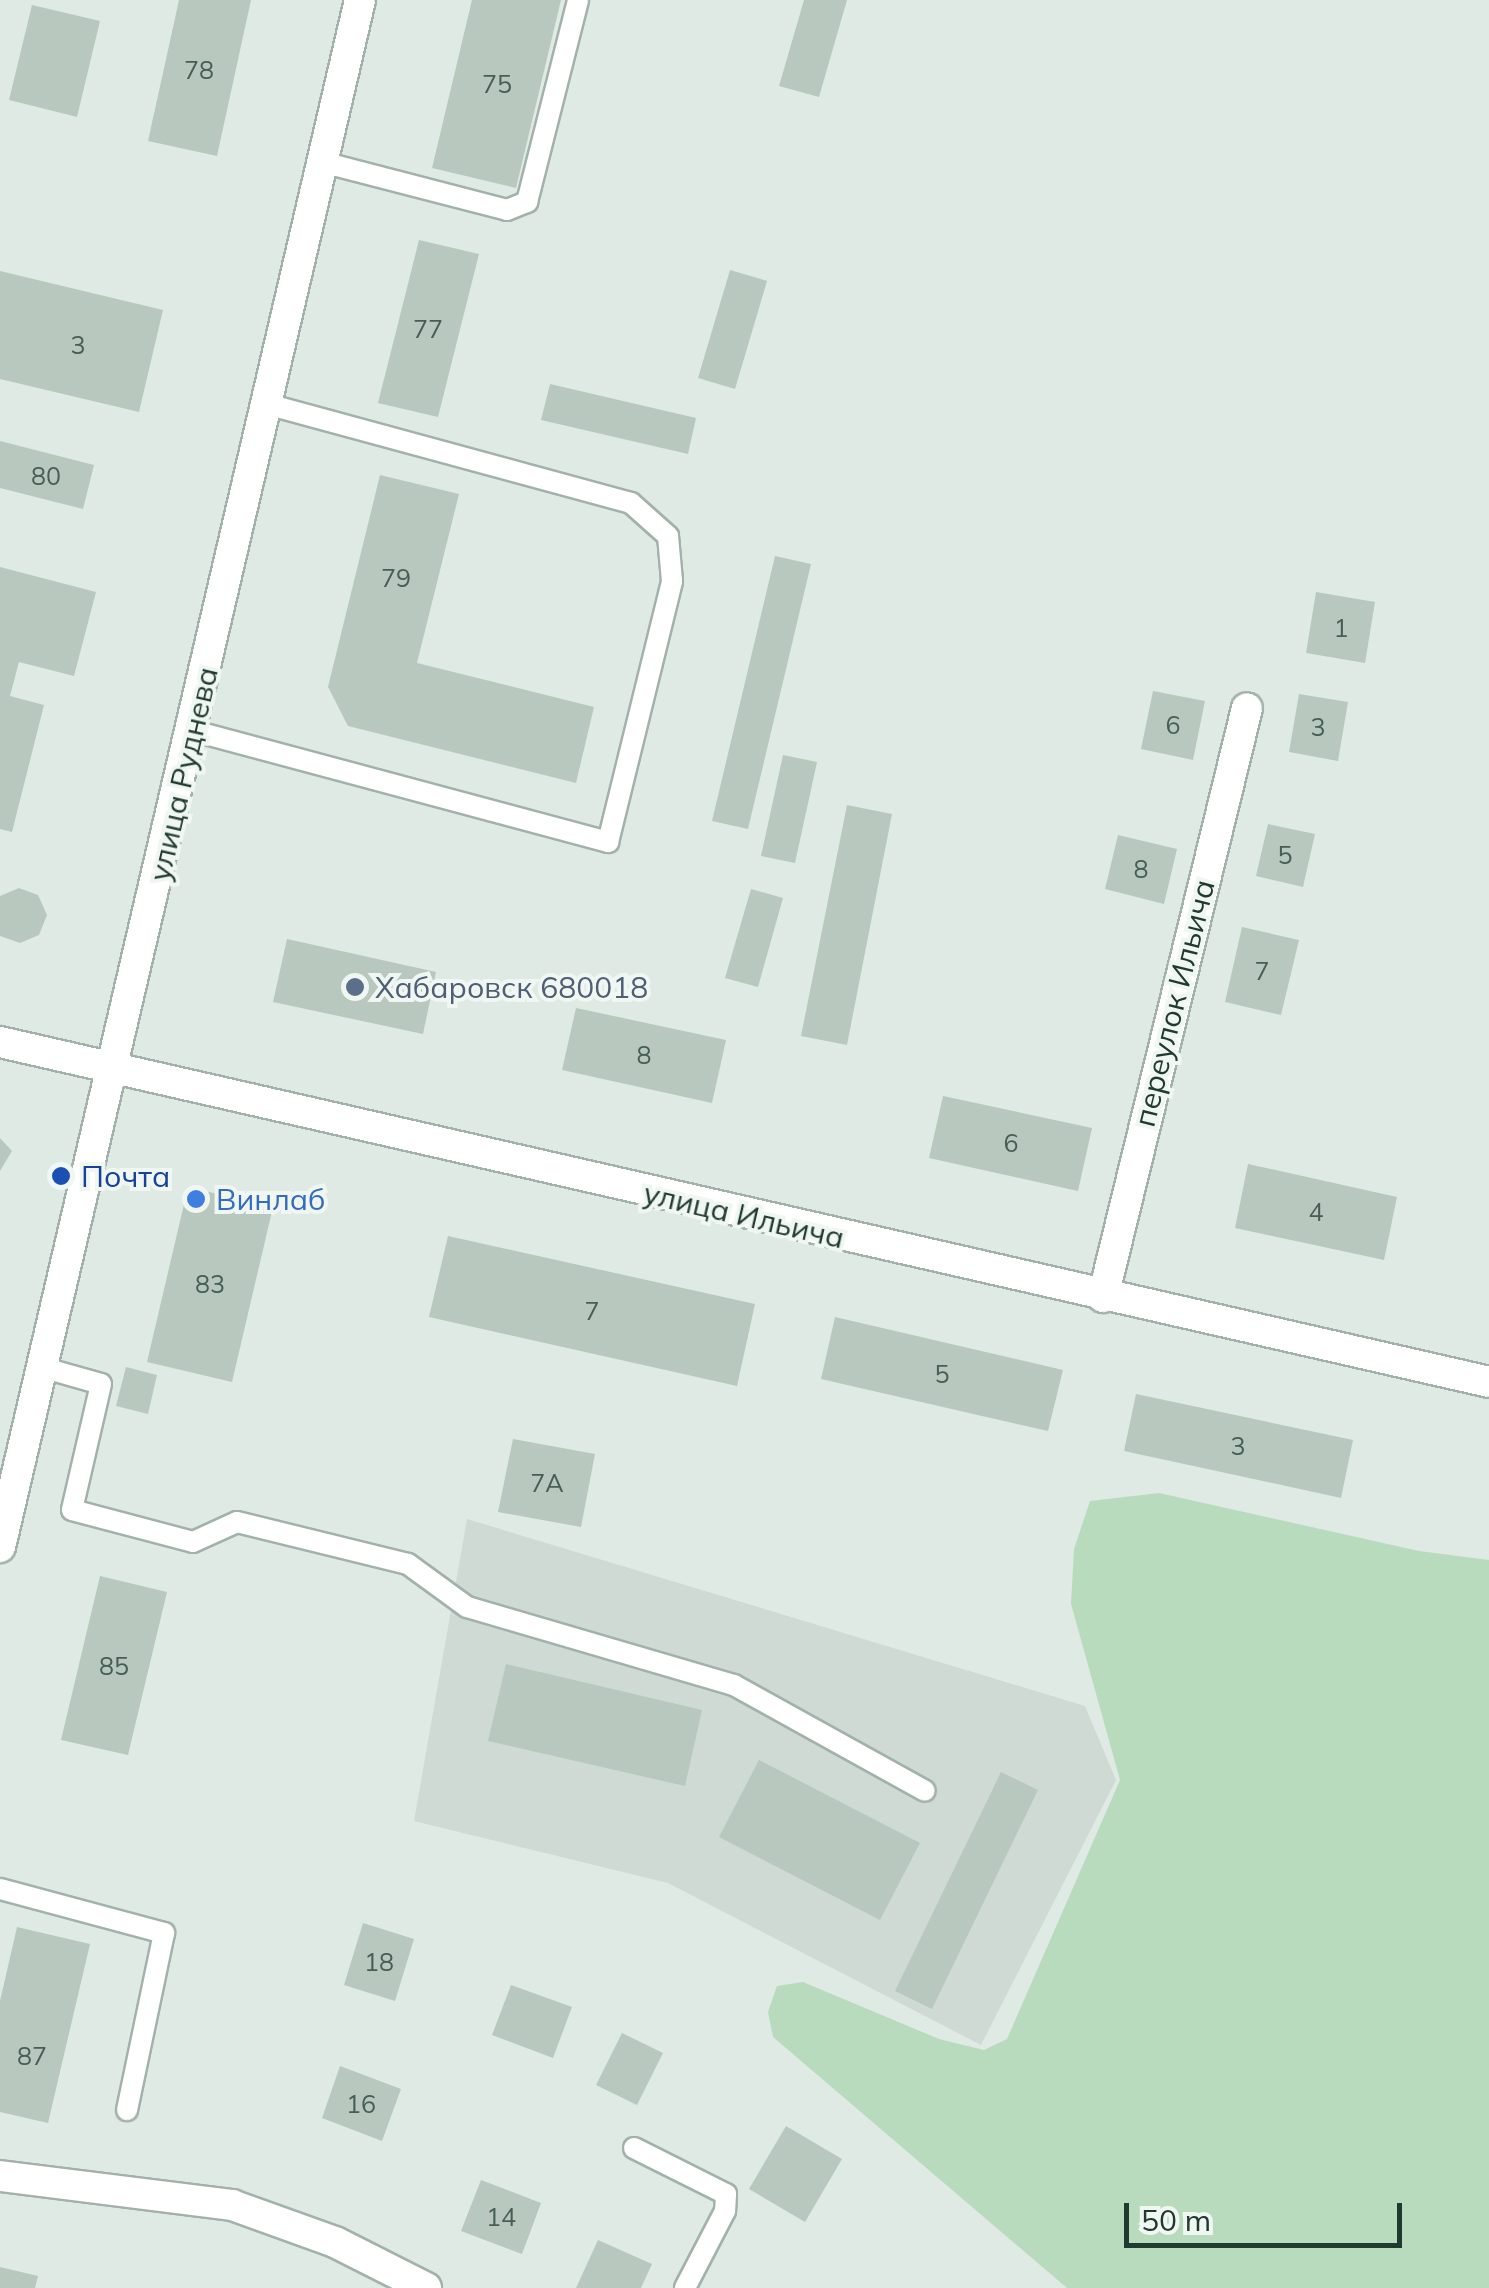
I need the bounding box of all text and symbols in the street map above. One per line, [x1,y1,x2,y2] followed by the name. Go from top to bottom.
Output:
[184,55,214,85] house number: 78
[482,69,512,99] house number: 75
[413,314,443,344] house number: 77
[71,330,85,360] house number: 3
[31,461,61,491] house number: 80
[381,563,411,593] house number: 79
[1334,613,1348,643] house number: 1
[141,664,225,884] street label: улица Руднева
[1166,710,1180,740] house number: 6
[1311,712,1325,742] house number: 3
[1278,840,1292,870] house number: 5
[1134,854,1148,884] house number: 8
[1126,876,1222,1130] street label: переулок Ильича
[1255,956,1269,986] house number: 7
[375,969,648,1005] place label: Хабаровск 680018
[344,976,366,998] marker: Хабаровск 680018
[637,1040,651,1070] house number: 8
[1004,1128,1018,1158] house number: 6
[81,1158,170,1194] place label: Почта
[50,1165,72,1187] marker: Почта
[640,1174,848,1256] street label: улица Ильича
[216,1181,326,1217] place label: Винлаб
[185,1188,207,1210] marker: Винлаб
[1309,1197,1323,1227] house number: 4
[195,1269,225,1299] house number: 83
[585,1296,599,1326] house number: 7
[935,1359,949,1389] house number: 5
[1231,1431,1245,1461] house number: 3
[530,1468,564,1498] house number: 7А
[99,1651,129,1681] house number: 85
[364,1947,394,1977] house number: 18
[17,2041,47,2071] house number: 87
[346,2089,376,2119] house number: 16
[1129,2183,1406,2245] scale bar
[1141,2201,1211,2239] text: 50 m
[486,2202,516,2232] house number: 14

